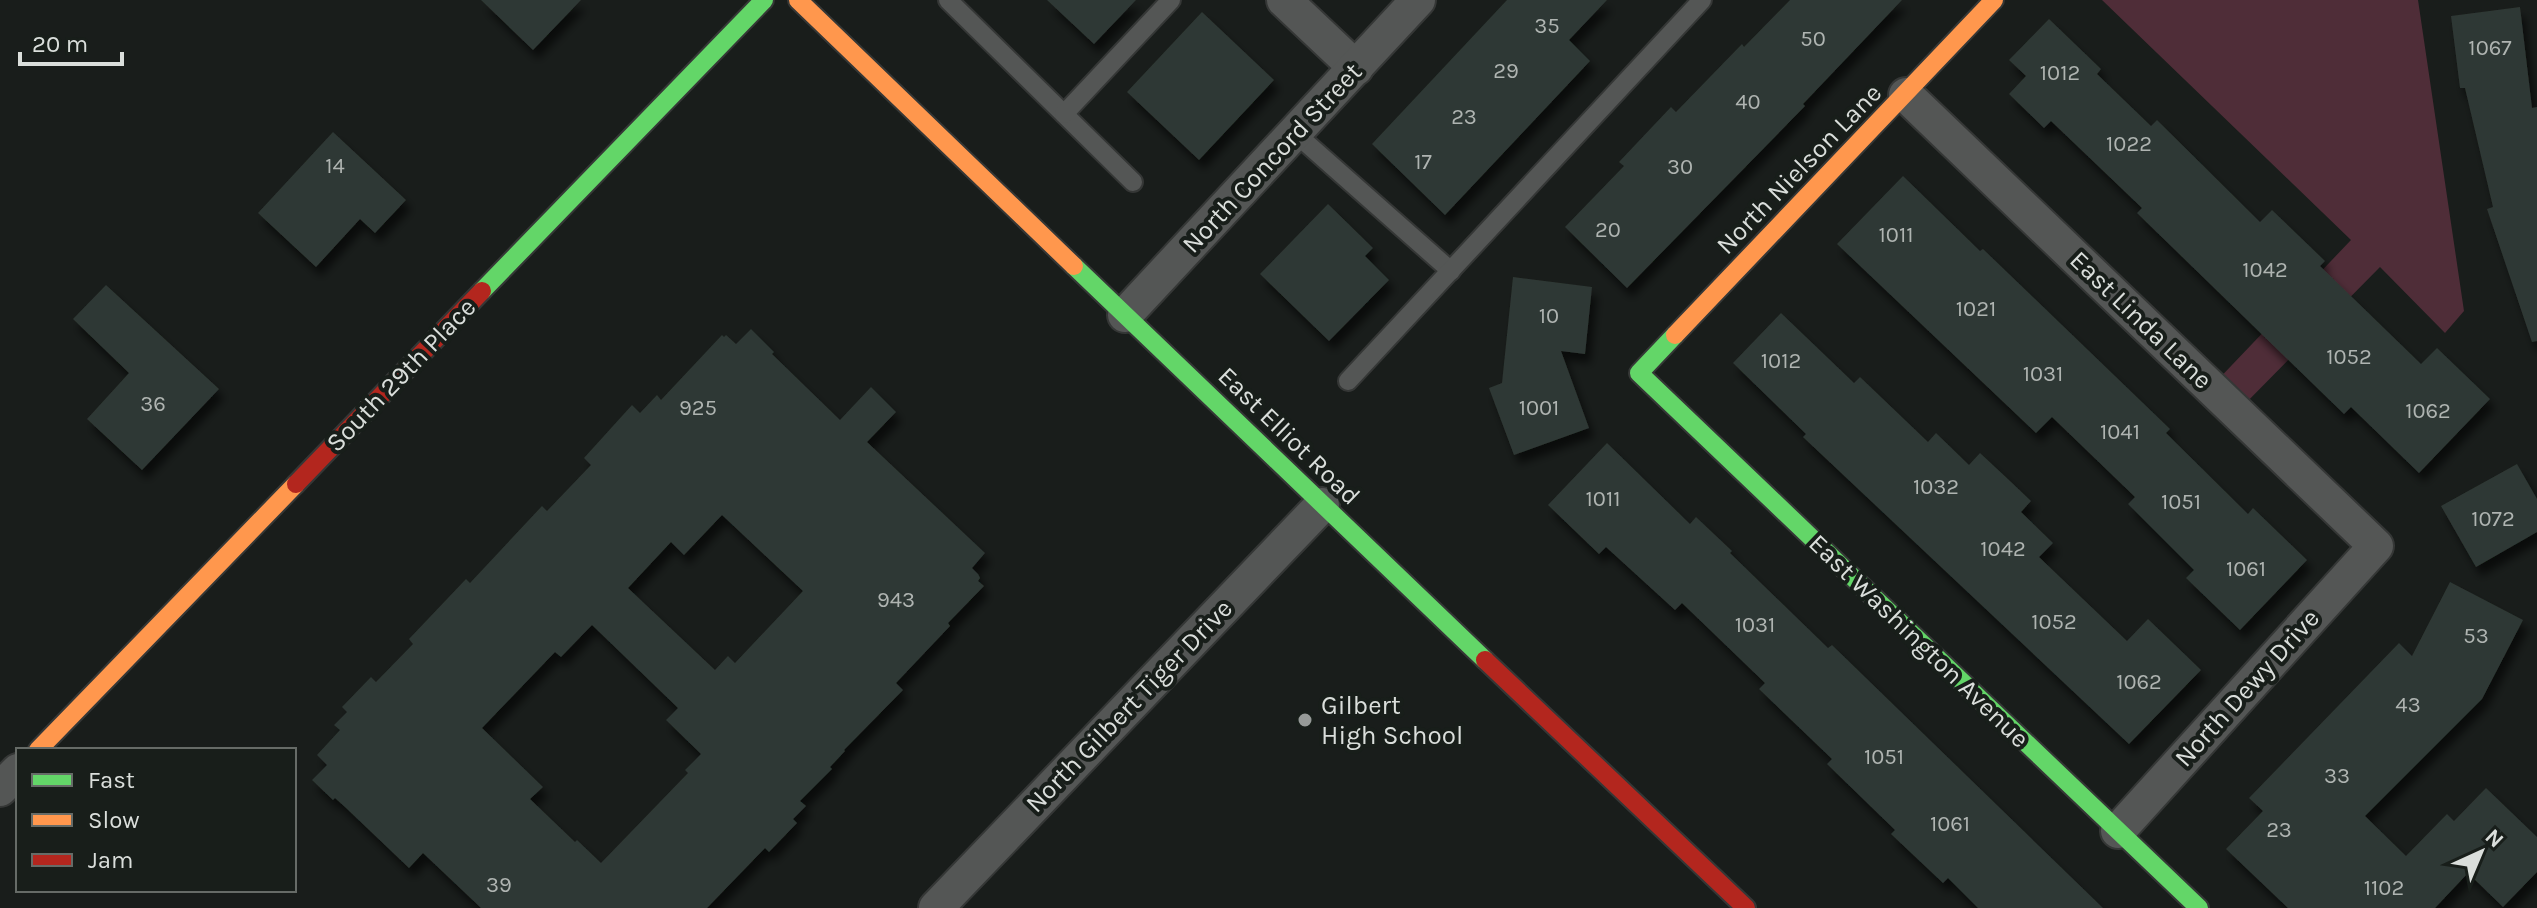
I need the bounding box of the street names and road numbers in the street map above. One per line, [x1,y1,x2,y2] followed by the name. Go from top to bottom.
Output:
[1176,56,1368,260] street label: North Concord Street
[1710,78,1888,260] street label: North Nielson Lane
[2063,244,2219,396] street label: East Linda Lane
[320,292,482,458] street label: South 29th Place
[1212,360,1366,512] street label: East Elliot Road
[1802,528,2036,754] street label: East Washington Avenue
[1019,593,1239,819] street label: North Gilbert Tiger Drive
[2168,603,2326,773] street label: North Dewy Drive

